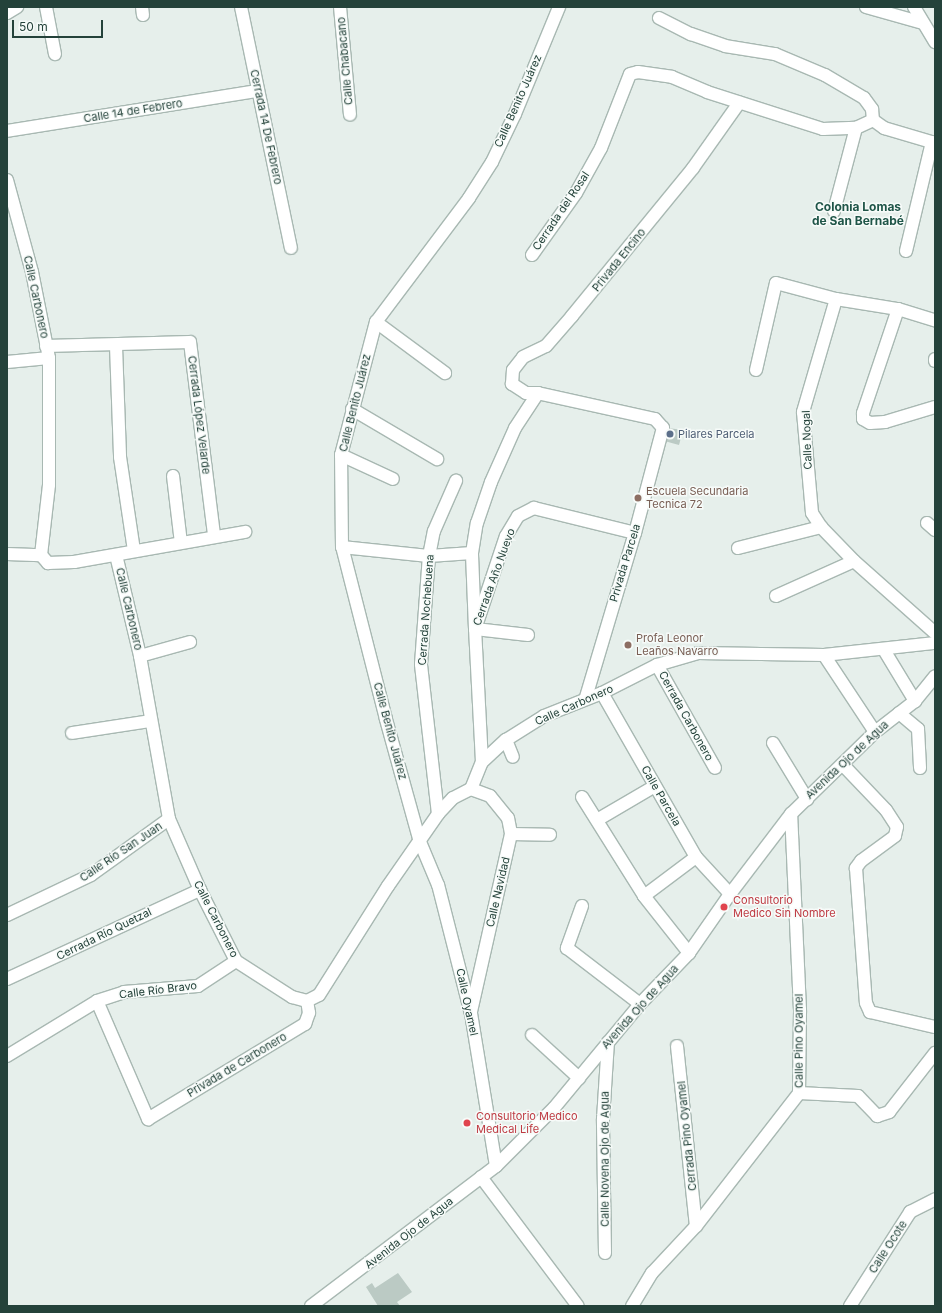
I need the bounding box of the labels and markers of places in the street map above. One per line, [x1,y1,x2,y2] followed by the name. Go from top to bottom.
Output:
[678,427,755,441] place label: Pilares Parcela
[665,429,675,439] marker: Pilares Parcela
[646,485,748,511] place label: Escuela Secundaria Tecnica 72
[633,493,643,503] marker: Escuela Secundaria Tecnica 72
[636,632,718,658] place label: Profa Leonor Leaños Navarro
[623,640,633,650] marker: Profa Leonor Leaños Navarro
[733,894,836,920] place label: Consultorio Medico Sin Nombre
[718,901,730,913] marker: Consultorio Medico Sin Nombre
[476,1110,578,1136] place label: Consultorio Medico Medical Life
[461,1117,473,1129] marker: Consultorio Medico Medical Life

